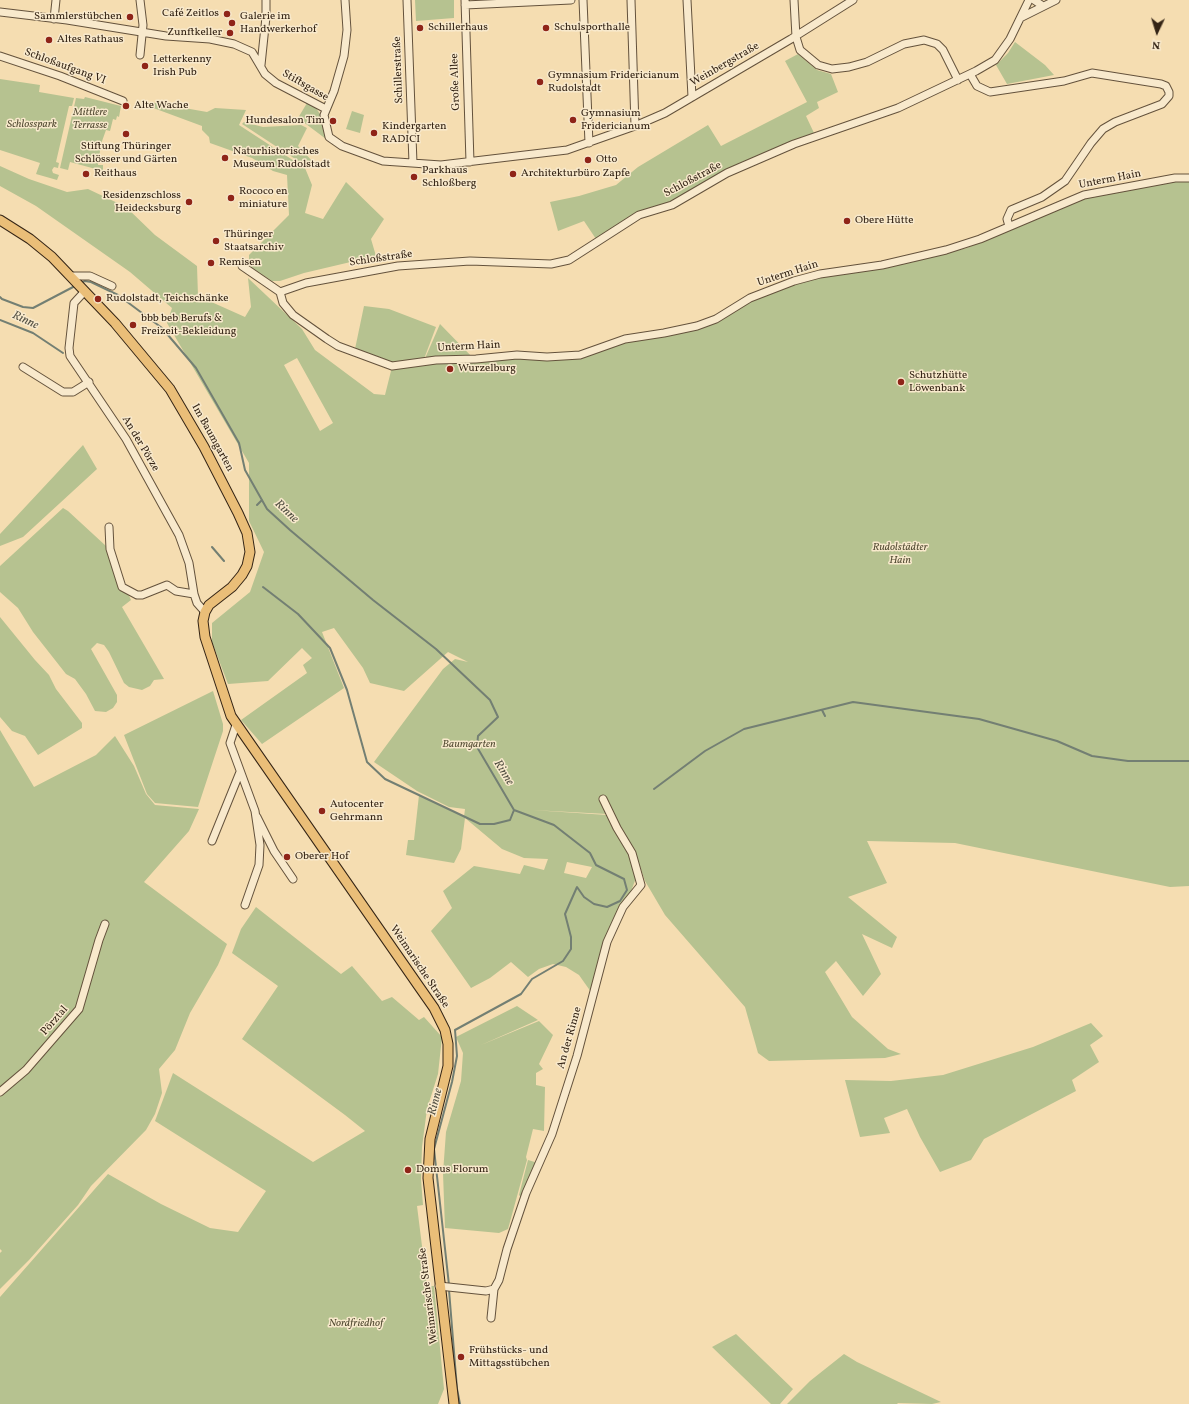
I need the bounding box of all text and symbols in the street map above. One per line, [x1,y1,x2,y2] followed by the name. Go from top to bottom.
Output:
[162,7,219,21] place label: Café Zeitlos
[222,9,232,19] marker: Café Zeitlos
[34,10,122,24] place label: Sammlerstübchen
[240,10,317,36] place label: Galerie im Handwerkerhof
[125,12,135,22] marker: Sammlerstübchen
[1137,12,1177,52] north arrow
[227,18,237,28] marker: Galerie im Handwerkerhof
[428,21,488,35] place label: Schillerhaus
[554,21,630,35] place label: Schulsporthalle
[415,23,425,33] marker: Schillerhaus
[541,23,551,33] marker: Schulsporthalle
[167,26,222,40] place label: Zunftkeller
[225,28,235,38] marker: Zunftkeller
[57,33,124,47] place label: Altes Rathaus
[44,35,54,45] marker: Altes Rathaus
[391,36,407,104] street label: Schillerstraße
[1152,37,1161,52] text: N
[688,40,762,90] street label: Weinbergstraße
[23,46,107,88] street label: Schloßaufgang VI
[153,53,211,79] place label: Letterkenny Irish Pub
[448,53,464,111] street label: Große Allee
[140,61,150,71] marker: Letterkenny Irish Pub
[280,67,330,105] street label: Stiftsgasse
[548,69,679,95] place label: Gymnasium Fridericianum Rudolstadt
[535,77,545,87] marker: Gymnasium Fridericianum Rudolstadt
[134,99,188,113] place label: Alte Wache
[121,101,131,111] marker: Alte Wache
[73,106,107,132] park label: Mittlere Terrasse
[581,107,650,133] place label: Gymnasium Fridericianum
[246,114,325,128] place label: Hundesalon Tim
[568,115,578,125] marker: Gymnasium Fridericianum
[328,116,338,126] marker: Hundesalon Tim
[7,118,57,132] park label: Schlosspark
[382,120,447,146] place label: Kindergarten RADICI
[369,128,379,138] marker: Kindergarten RADICI
[121,129,131,139] marker: Stiftung Thüringer Schlösser und Gärten
[75,140,177,166] place label: Stiftung Thüringer Schlösser und Gärten
[233,145,330,171] place label: Naturhistorisches Museum Rudolstadt
[220,153,230,163] marker: Naturhistorisches Museum Rudolstadt
[596,153,617,167] place label: Otto
[583,155,593,165] marker: Otto
[662,159,724,201] street label: Schloßstraße
[422,164,476,190] place label: Parkhaus Schloßberg
[94,167,137,181] place label: Reithaus
[521,167,630,181] place label: Architekturbüro Zapfe
[1078,167,1142,193] street label: Unterm Hain
[81,169,91,179] marker: Reithaus
[508,169,518,179] marker: Architekturbüro Zapfe
[409,172,419,182] marker: Parkhaus Schloßberg
[239,185,288,211] place label: Rococo en miniature
[103,189,181,215] place label: Residenzschloss Heidecksburg
[226,193,236,203] marker: Rococo en miniature
[184,197,194,207] marker: Residenzschloss Heidecksburg
[855,214,913,228] place label: Obere Hütte
[842,216,852,226] marker: Obere Hütte
[224,228,284,254] place label: Thüringer Staatsarchiv
[211,236,221,246] marker: Thüringer Staatsarchiv
[349,248,413,270] street label: Schloßstraße
[219,256,261,270] place label: Remisen
[206,258,216,268] marker: Remisen
[756,258,820,290] street label: Unterm Hain
[106,292,229,306] place label: Rudolstadt, Teichschänke
[93,294,103,304] marker: Rudolstadt, Teichschänke
[10,309,40,333] water label: Rinne
[141,312,236,338] place label: bbb beb Berufs & Freizeit-Bekleidung
[128,320,138,330] marker: bbb beb Berufs & Freizeit-Bekleidung
[437,339,501,355] street label: Unterm Hain
[458,362,516,376] place label: Wurzelburg
[445,364,455,374] marker: Wurzelburg
[909,369,967,395] place label: Schutzhütte Löwenbank
[896,377,906,387] marker: Schutzhütte Löwenbank
[188,402,236,474] street label: Im Baumgarten
[118,414,162,474] street label: An der Pörze
[271,497,301,527] water label: Rinne
[872,541,928,567] park label: Rudolstädter Hain
[442,738,496,752] park label: Baumgarten
[490,758,516,788] water label: Rinne
[330,798,384,824] place label: Autocenter Gehrmann
[317,806,327,816] marker: Autocenter Gehrmann
[295,850,349,864] place label: Oberer Hof
[282,852,292,862] marker: Oberer Hof
[386,923,452,1011] street label: Weimarische Straße
[39,1004,71,1038] street label: Pörztal
[555,1005,585,1071] street label: An der Rinne
[426,1087,446,1117] water label: Rinne
[416,1163,489,1177] place label: Domus Florum
[403,1165,413,1175] marker: Domus Florum
[417,1247,441,1345] street label: Weimarische Straße
[329,1317,383,1331] park label: Nordfriedhof
[469,1344,550,1370] place label: Frühstücks- und Mittagsstübchen
[456,1352,466,1362] marker: Frühstücks- und Mittagsstübchen

